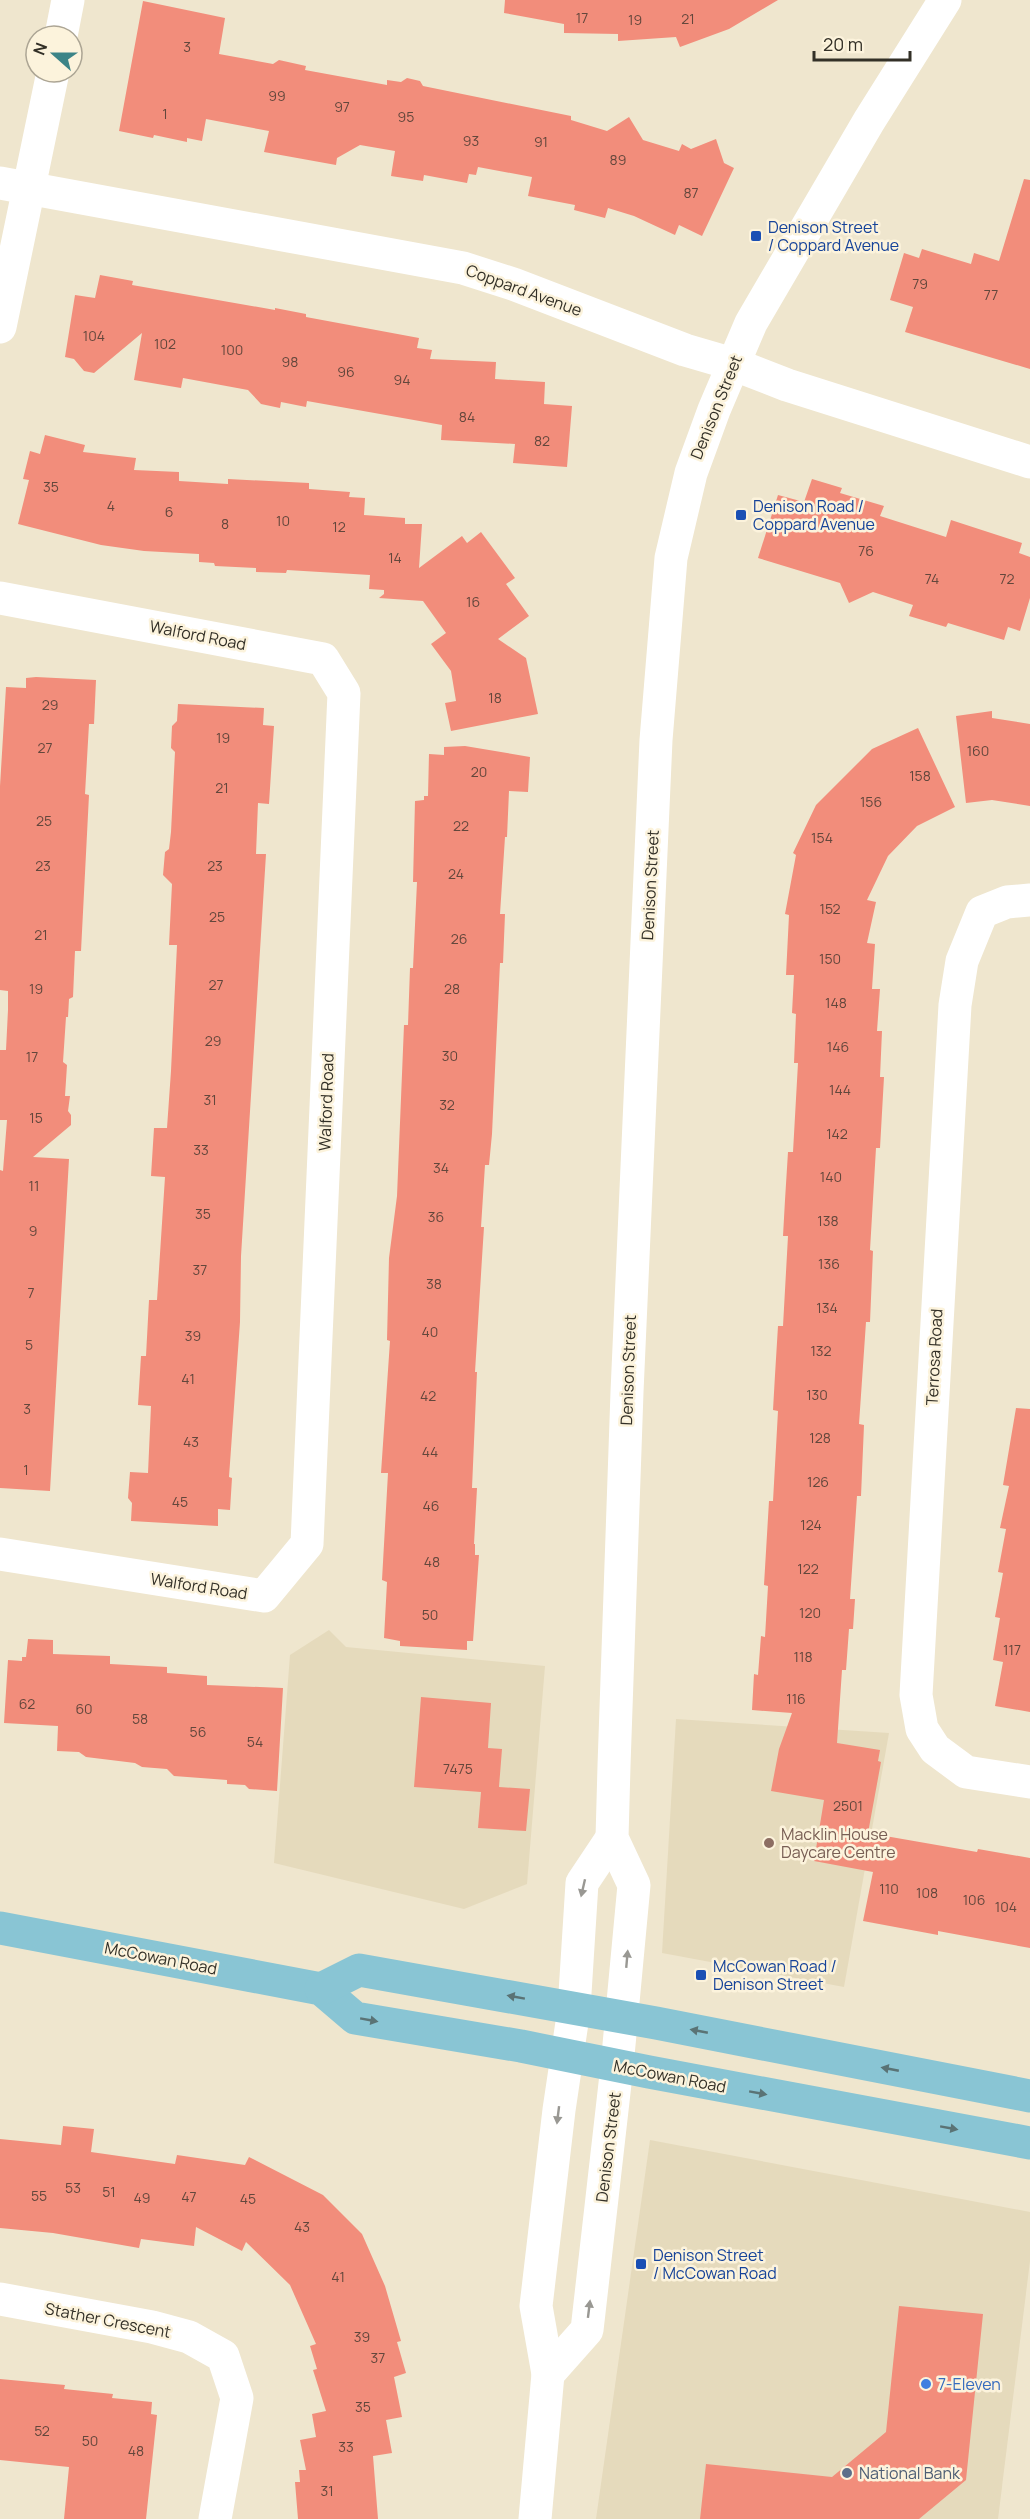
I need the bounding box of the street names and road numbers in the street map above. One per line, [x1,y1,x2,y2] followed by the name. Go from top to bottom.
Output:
[463,259,585,321] street label: Coppard Avenue
[685,352,747,462] street label: Denison Street
[148,615,248,655] street label: Walford Road
[636,829,664,941] street label: Denison Street
[313,1053,339,1151] street label: Walford Road
[920,1308,948,1406] street label: Terrosa Road
[615,1314,641,1426] street label: Denison Street
[149,1567,249,1605] street label: Walford Road
[103,1936,219,1980] street label: McCowan Road
[612,2054,728,2098] street label: McCowan Road
[590,2091,626,2203] street label: Denison Street
[43,2297,173,2343] street label: Stather Crescent

